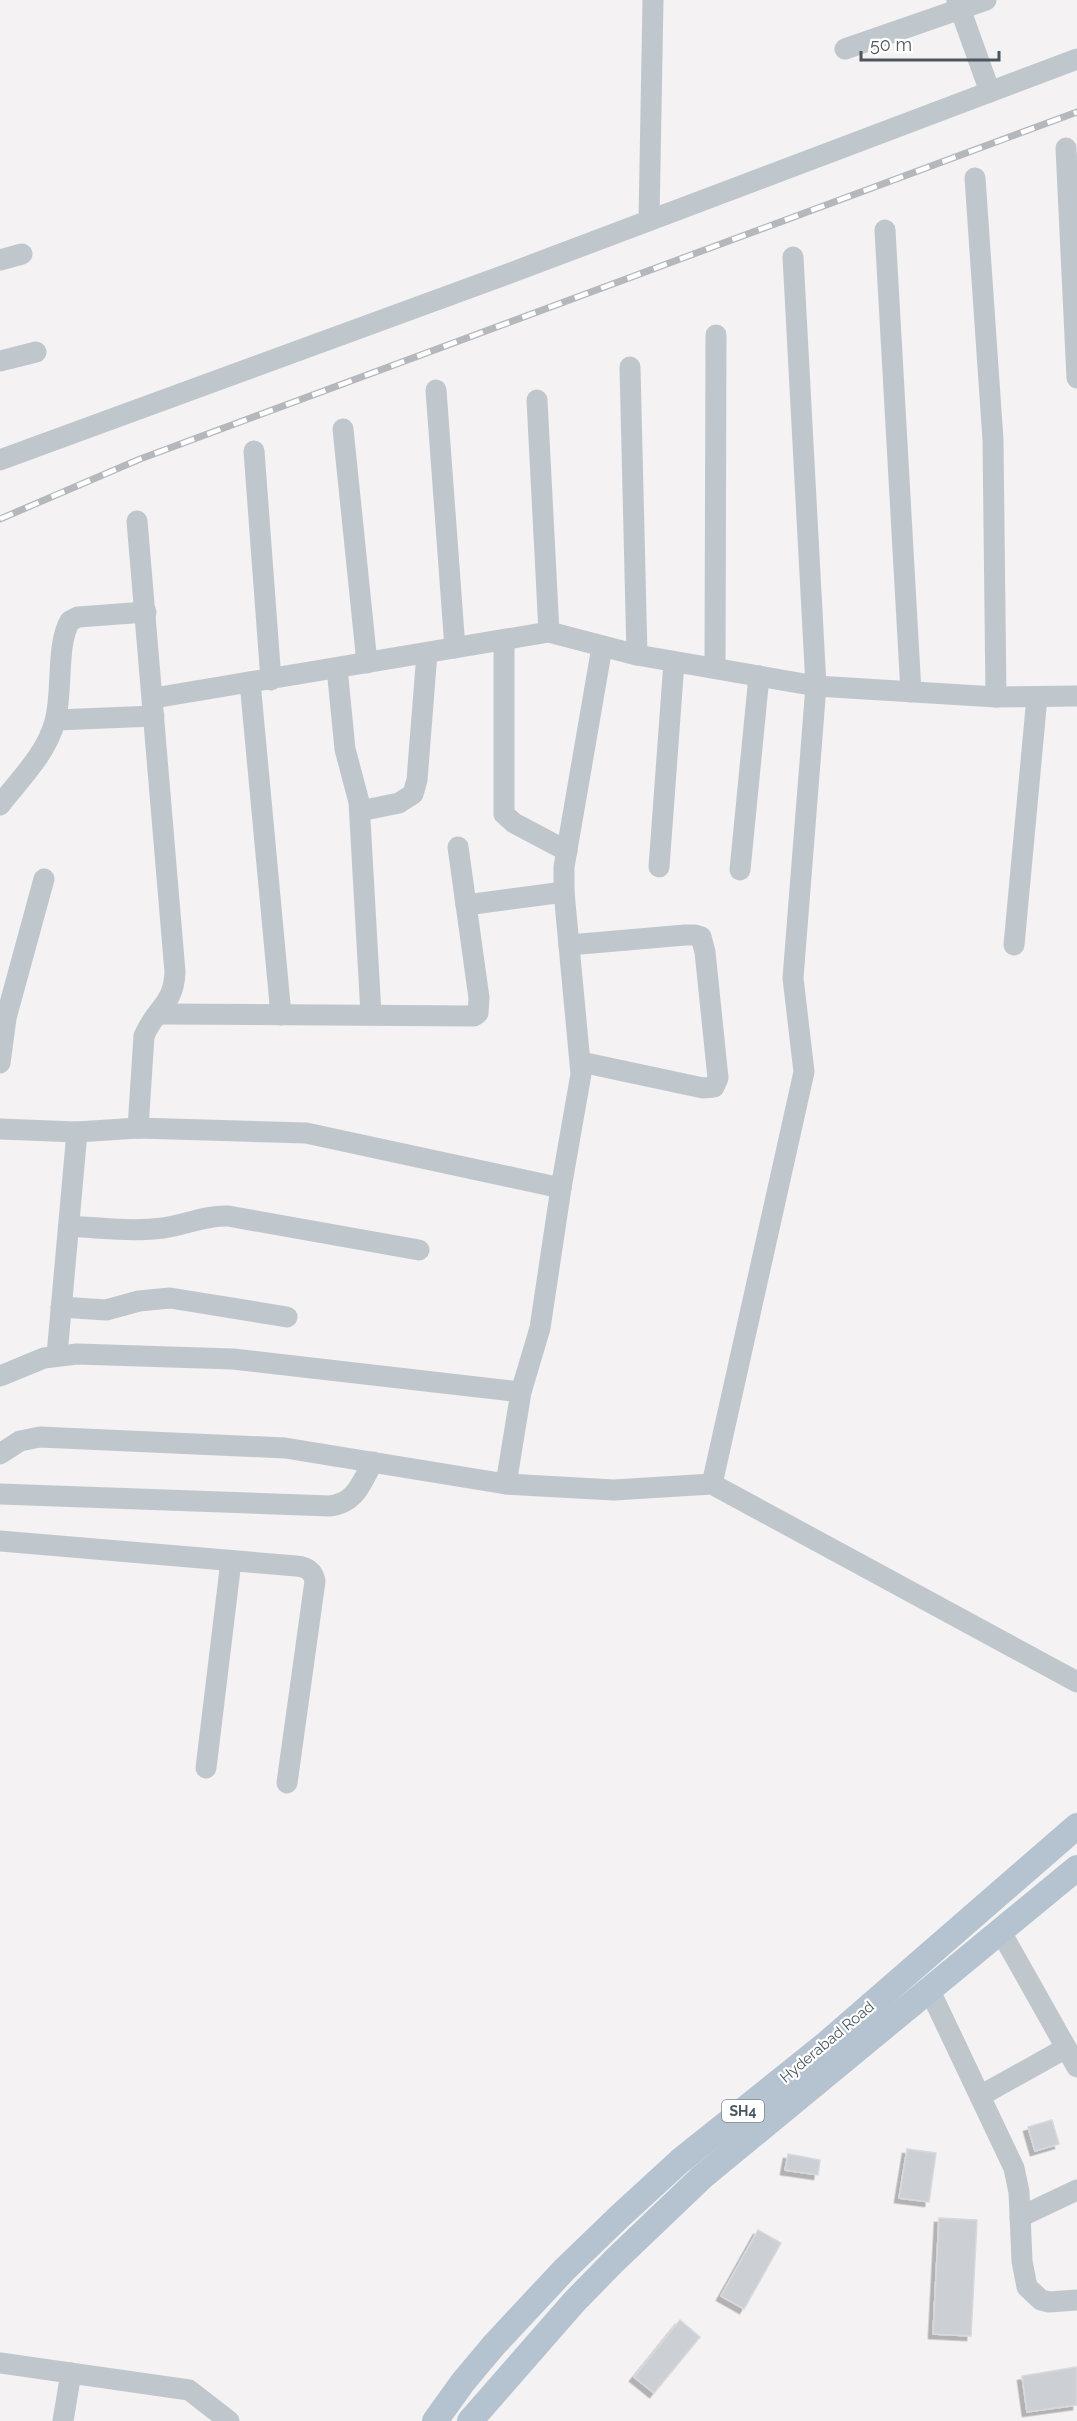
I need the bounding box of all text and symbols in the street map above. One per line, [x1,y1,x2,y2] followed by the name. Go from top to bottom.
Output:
[861,24,999,62] scale bar
[870,34,912,55] text: 50 m
[776,1997,878,2087] street label: Hyderabad Road
[722,2100,764,2122] road number: SH4

